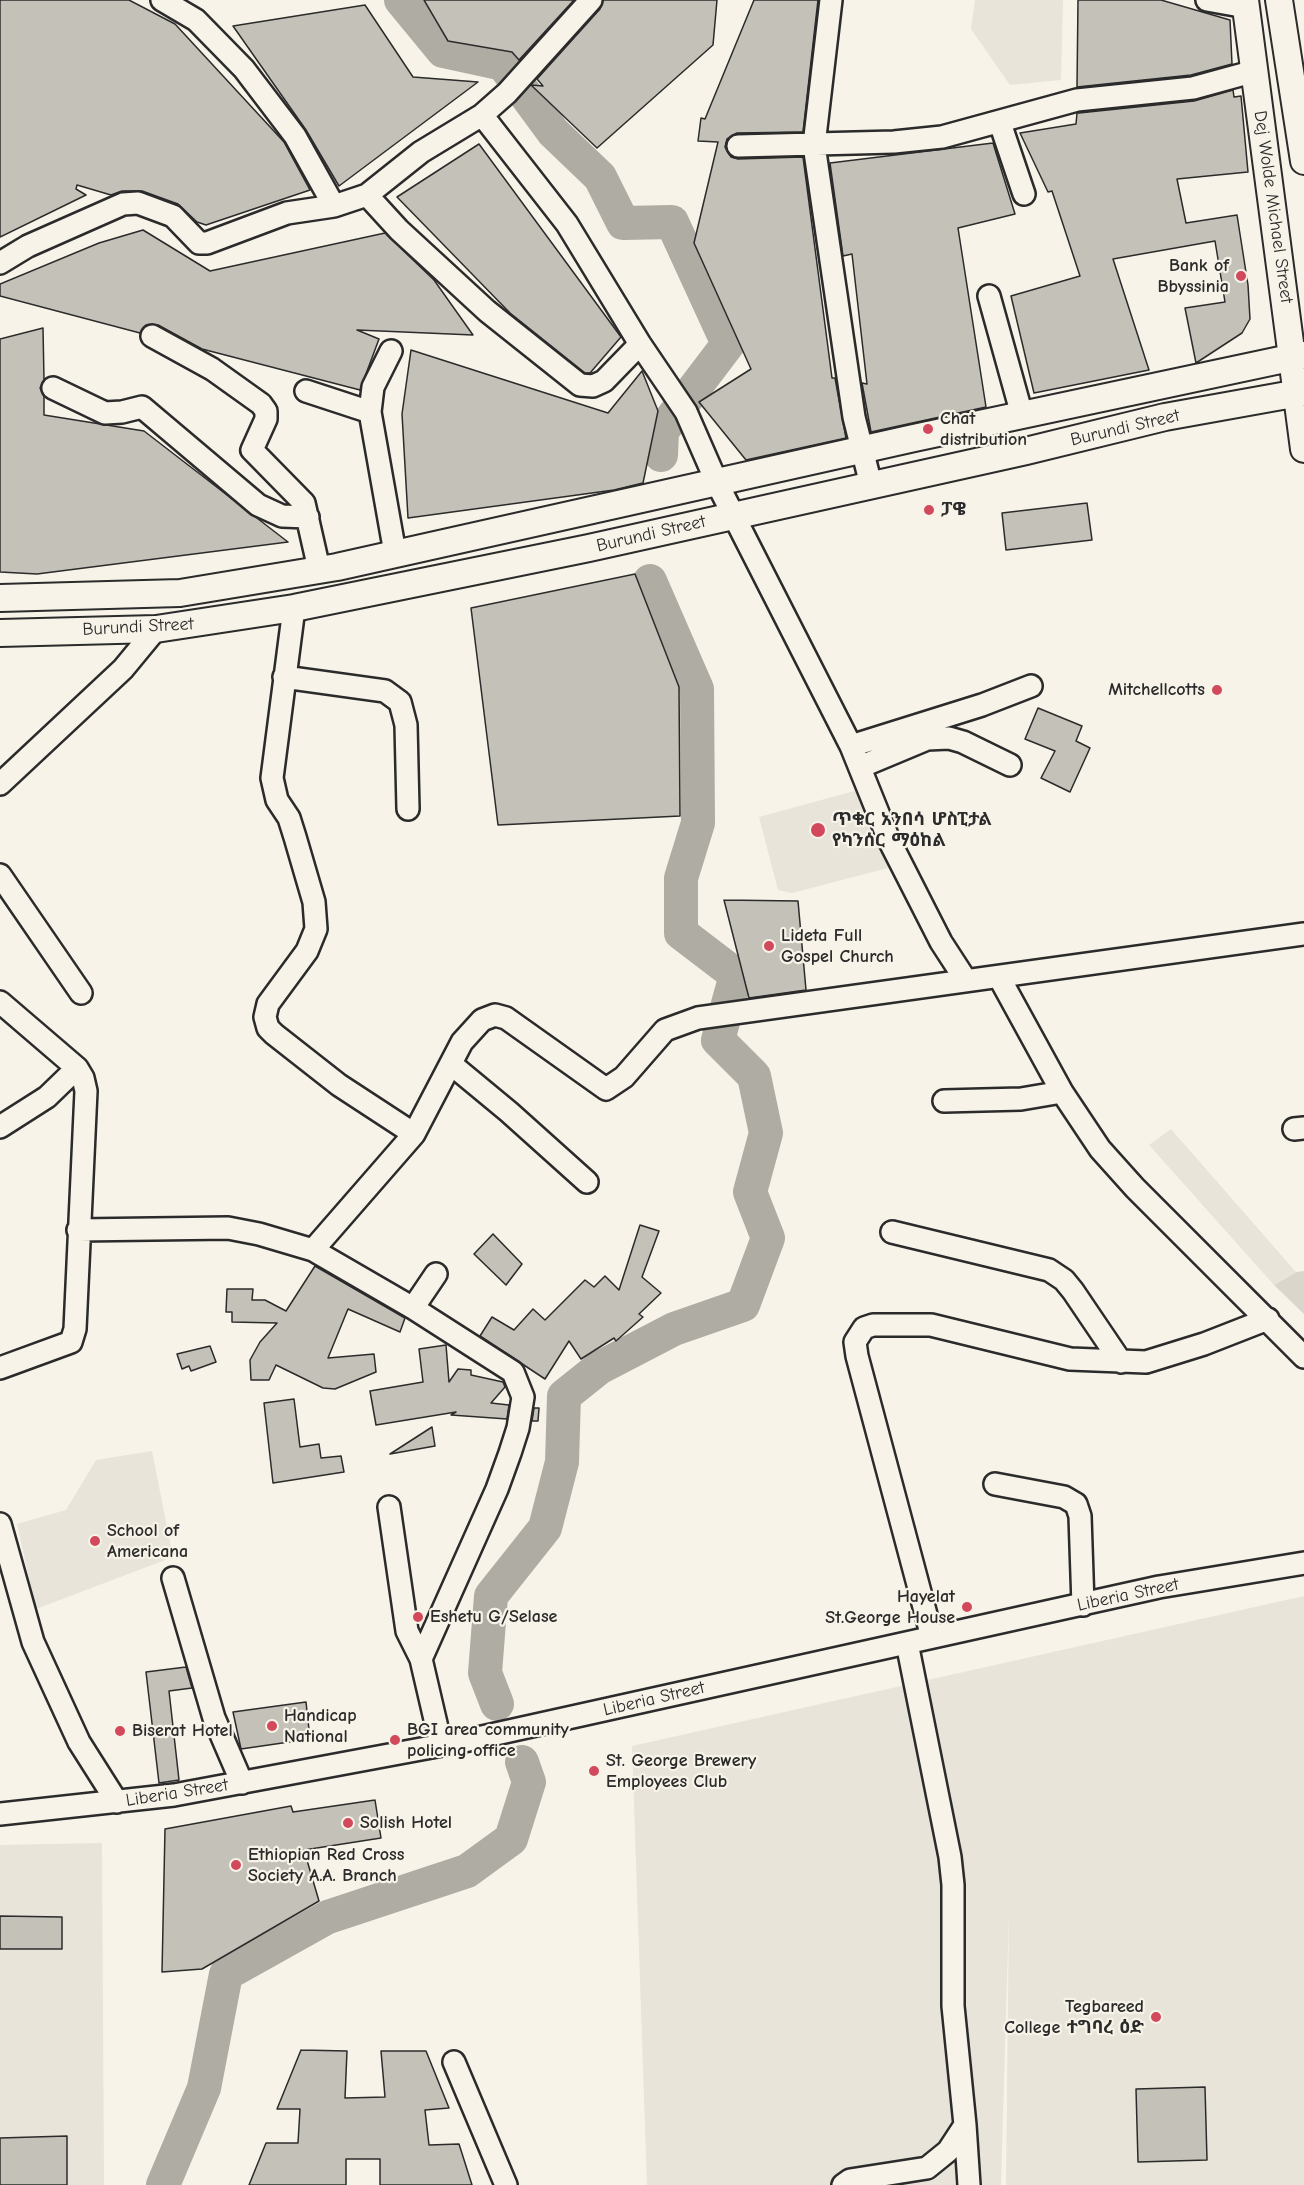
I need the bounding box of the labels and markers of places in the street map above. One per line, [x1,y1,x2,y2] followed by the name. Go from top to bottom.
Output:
[1158,255,1229,298] place label: Bank of Bbyssinia
[1234,269,1248,283] marker: Bank of Bbyssinia
[940,408,1027,450] place label: Chat distribution
[921,422,935,436] marker: Chat distribution
[941,499,966,521] place label: ፓዌ
[922,503,936,517] marker: ፓዌ
[1108,679,1205,701] place label: Mitchellcotts
[1210,683,1224,697] marker: Mitchellcotts
[832,809,992,852] place label: ጥቁር አንበሳ ሆስፒታል የካንሰር ማዕከል
[809,821,827,839] marker: ጥቁር አንበሳ ሆስፒታል የካንሰር ማዕከል
[781,925,894,968] place label: Lideta Full Gospel Church
[762,939,776,953] marker: Lideta Full Gospel Church
[107,1520,188,1562] place label: School of Americana
[88,1534,102,1548] marker: School of Americana
[825,1586,955,1628] place label: Hayelat St.George House
[960,1600,974,1614] marker: Hayelat St.George House
[430,1606,557,1628] place label: Eshetu G/Selase
[411,1610,425,1624] marker: Eshetu G/Selase
[284,1705,357,1748] place label: Handicap National
[265,1719,279,1733] marker: Handicap National
[407,1719,569,1762] place label: BGI area community policing office
[132,1720,233,1742] place label: Biserat Hotel
[113,1724,127,1738] marker: Biserat Hotel
[388,1733,402,1747] marker: BGI area community policing office
[606,1750,756,1792] place label: St. George Brewery Employees Club
[587,1764,601,1778] marker: St. George Brewery Employees Club
[360,1812,452,1834] place label: Solish Hotel
[341,1816,355,1830] marker: Solish Hotel
[248,1844,404,1886] place label: Ethiopian Red Cross Society A.A. Branch
[229,1858,243,1872] marker: Ethiopian Red Cross Society A.A. Branch
[1004,1996,1144,2038] place label: Tegbareed College ተግባረ ዕድ
[1149,2010,1163,2024] marker: Tegbareed College ተግባረ ዕድ

